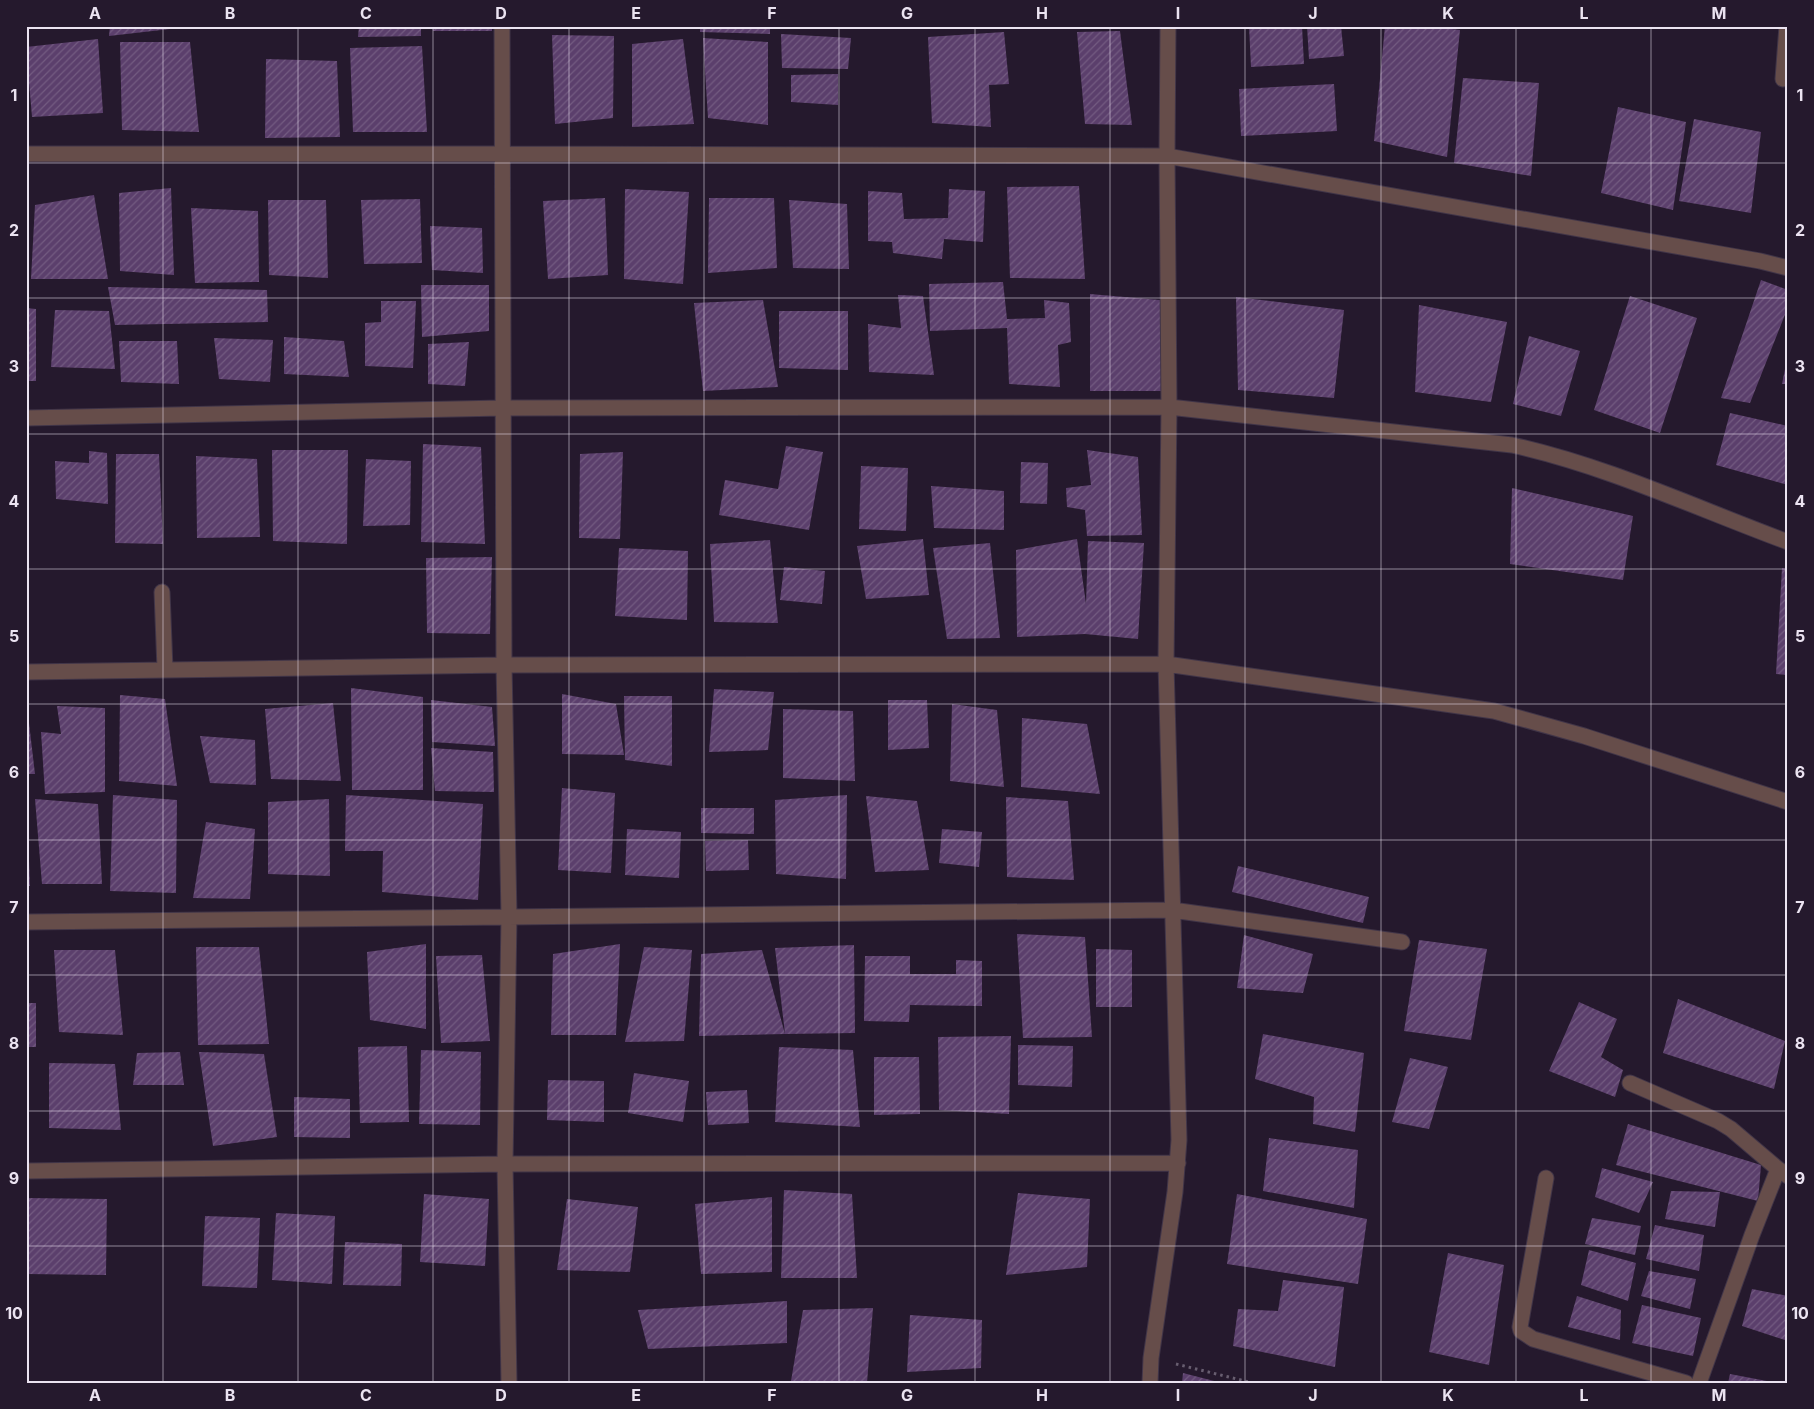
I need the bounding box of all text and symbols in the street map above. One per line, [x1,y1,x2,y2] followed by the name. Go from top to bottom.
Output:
[89,3,101,23] text: A
[225,3,235,23] text: B
[360,3,372,23] text: C
[495,3,507,23] text: D
[631,3,641,23] text: E
[767,3,777,23] text: F
[901,3,913,23] text: G
[1036,3,1048,23] text: H
[1176,3,1180,23] text: I
[1308,3,1318,23] text: J
[1442,3,1454,23] text: K
[1579,3,1589,23] text: L
[1712,3,1726,23] text: M
[11,85,17,105] text: 1
[1797,85,1803,105] text: 1
[9,220,19,240] text: 2
[1795,220,1805,240] text: 2
[9,356,19,376] text: 3
[1795,356,1805,376] text: 3
[9,491,20,511] text: 4
[1795,491,1806,511] text: 4
[9,626,19,646] text: 5
[1795,626,1805,646] text: 5
[9,762,19,782] text: 6
[1795,762,1805,782] text: 6
[9,897,19,917] text: 7
[1795,897,1805,917] text: 7
[9,1033,19,1053] text: 8
[1795,1033,1805,1053] text: 8
[9,1168,19,1188] text: 9
[1795,1168,1805,1188] text: 9
[5,1303,23,1323] text: 10
[1791,1303,1809,1323] text: 10
[89,1385,101,1405] text: A
[225,1385,235,1405] text: B
[360,1385,372,1405] text: C
[495,1385,507,1405] text: D
[631,1385,641,1405] text: E
[767,1385,777,1405] text: F
[901,1385,913,1405] text: G
[1036,1385,1048,1405] text: H
[1176,1385,1180,1405] text: I
[1308,1385,1318,1405] text: J
[1442,1385,1454,1405] text: K
[1579,1385,1589,1405] text: L
[1712,1385,1726,1405] text: M

